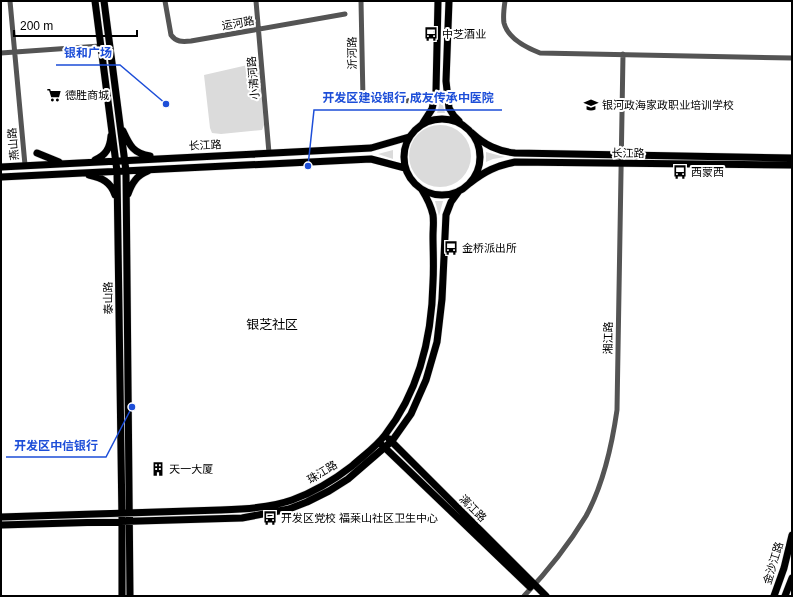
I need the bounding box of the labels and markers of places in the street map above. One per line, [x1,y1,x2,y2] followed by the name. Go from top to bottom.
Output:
[423,26,439,42] bus stop icon: 中芝酒业
[442,28,486,40] place label: 中芝酒业
[56,41,120,65] callout: 银和广场
[314,86,502,110] callout: 开发区建设银行 成友传承中医院
[46,87,62,103] supermarket icon: 德胜商城
[65,89,109,101] place label: 德胜商城
[583,97,599,113] school or university icon: 银河政海家政职业培训学校
[602,99,734,111] place label: 银河政海家政职业培训学校
[672,164,688,180] bus stop icon: 西蒙西
[691,166,724,178] place label: 西蒙西
[443,240,459,256] bus stop icon: 金桥派出所
[462,242,517,254] place label: 金桥派出所
[6,433,106,457] callout: 开发区中信银行
[150,461,166,477] building icon: 天一大厦
[169,463,213,475] place label: 天一大厦
[262,510,278,526] bus stop icon: 开发区党校 福莱山社区卫生中心
[281,512,438,524] place label: 开发区党校 福莱山社区卫生中心

